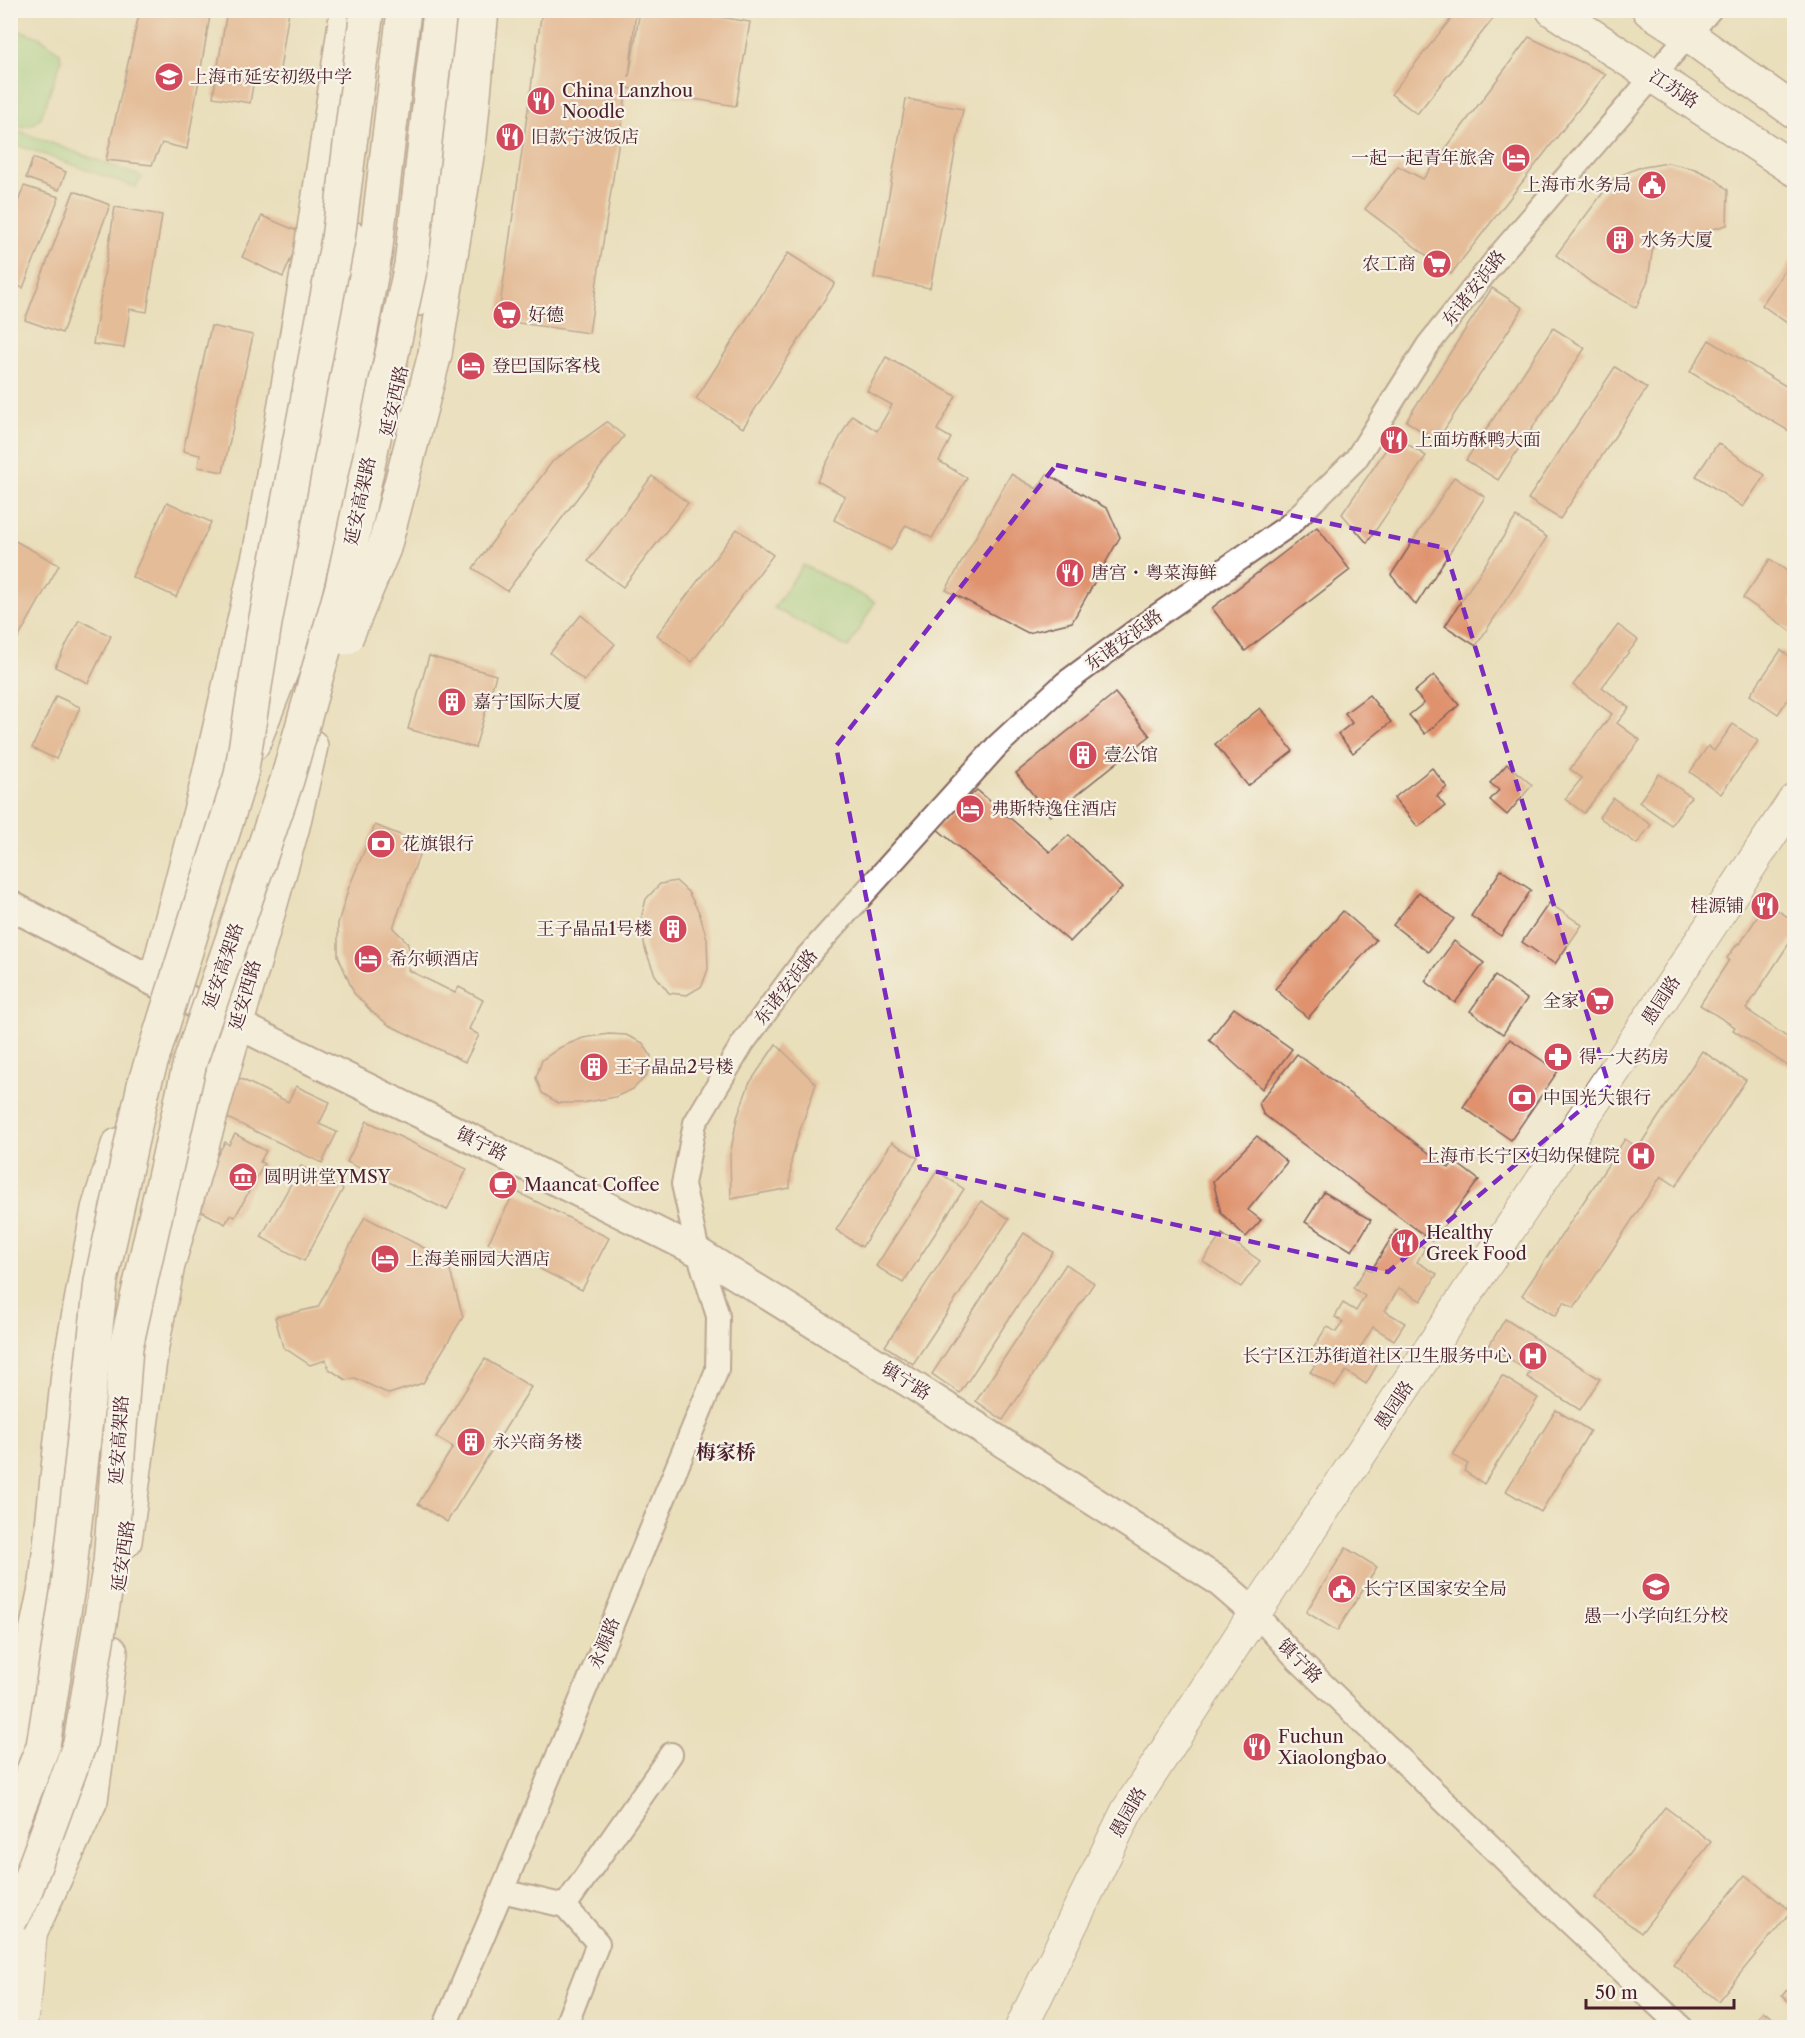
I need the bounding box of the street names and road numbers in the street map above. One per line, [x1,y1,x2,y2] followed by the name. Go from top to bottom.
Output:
[1645,65,1703,113] street label: 江苏路
[1438,246,1510,330] street label: 东诸安浜路
[375,363,413,439] street label: 延安西路
[340,455,380,547] street label: 延安高架路
[1081,605,1167,675] street label: 东诸安浜路
[198,920,248,1012] street label: 延安高架路
[750,945,822,1029] street label: 东诸安浜路
[225,957,265,1033] street label: 延安西路
[1637,971,1685,1029] street label: 愚园路
[453,1122,511,1166] street label: 镇宁路
[877,1357,935,1405] street label: 镇宁路
[1370,1376,1418,1434] street label: 愚园路
[105,1394,133,1486] street label: 延安高架路
[107,1519,139,1593] street label: 延安西路
[584,1614,624,1672] street label: 永源路
[1273,1634,1327,1688] street label: 镇宁路
[1105,1783,1151,1841] street label: 愚园路

